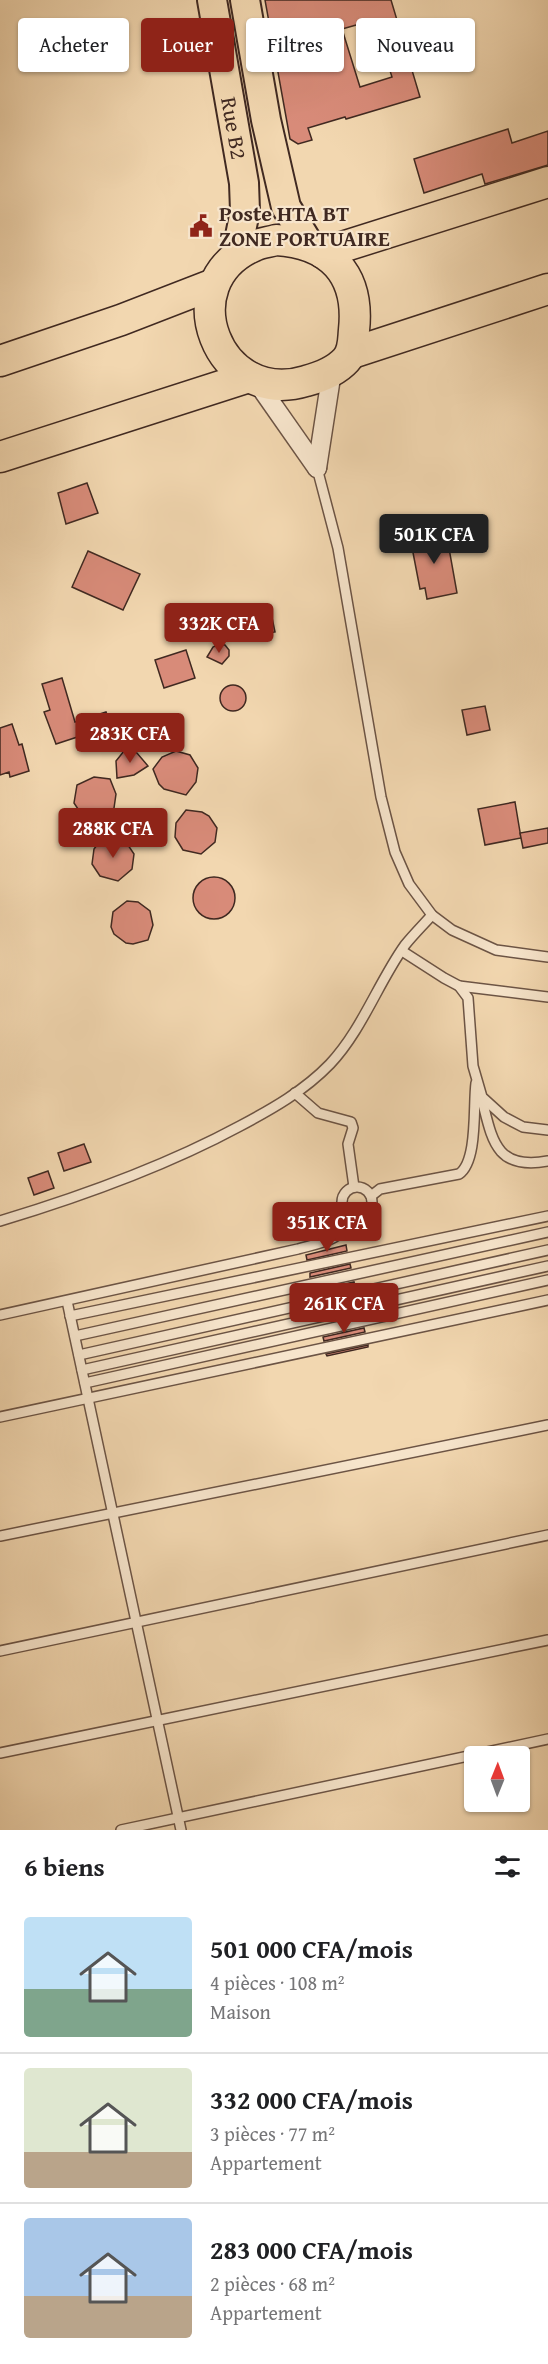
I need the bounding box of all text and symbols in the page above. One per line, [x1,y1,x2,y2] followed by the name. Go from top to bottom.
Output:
[18,18,129,72] chip: Acheter
[141,18,234,72] chip: Louer
[246,18,344,72] chip: Filtres
[356,18,475,72] chip: Nouveau
[213,94,256,162] street label: Rue B2
[219,197,390,254] place label: Poste HTA BT ZONE PORTUAIRE
[188,213,214,239] public building icon: Poste HTA BT ZONE PORTUAIRE
[372,514,496,565] pin: 501K CFA
[393,519,475,548] text: 501K CFA
[157,603,281,654] pin: 332K CFA
[178,608,260,637] text: 332K CFA
[68,713,192,764] pin: 283K CFA
[89,718,171,747] text: 283K CFA
[51,808,175,859] pin: 288K CFA
[72,813,154,842] text: 288K CFA
[265,1202,389,1253] pin: 351K CFA
[286,1207,368,1236] text: 351K CFA
[282,1283,406,1334] pin: 261K CFA
[303,1288,385,1317] text: 261K CFA
[464,1746,530,1812] north arrow
[464,1746,530,1812] map controls
[24,1847,105,1886] text: 6 biens
[491,1850,524,1883] icon: filters
[210,1929,413,1968] text: 501 000 CFA/mois
[72,1941,144,2013] icon: home
[210,1968,345,1997] text: 4 pièces · 108 m²
[210,1997,271,2026] text: Maison
[210,2080,413,2119] text: 332 000 CFA/mois
[72,2092,144,2164] icon: home
[210,2119,335,2148] text: 3 pièces · 77 m²
[210,2148,322,2177] text: Appartement
[210,2230,413,2269] text: 283 000 CFA/mois
[72,2242,144,2314] icon: home
[210,2269,335,2298] text: 2 pièces · 68 m²
[210,2298,322,2327] text: Appartement

